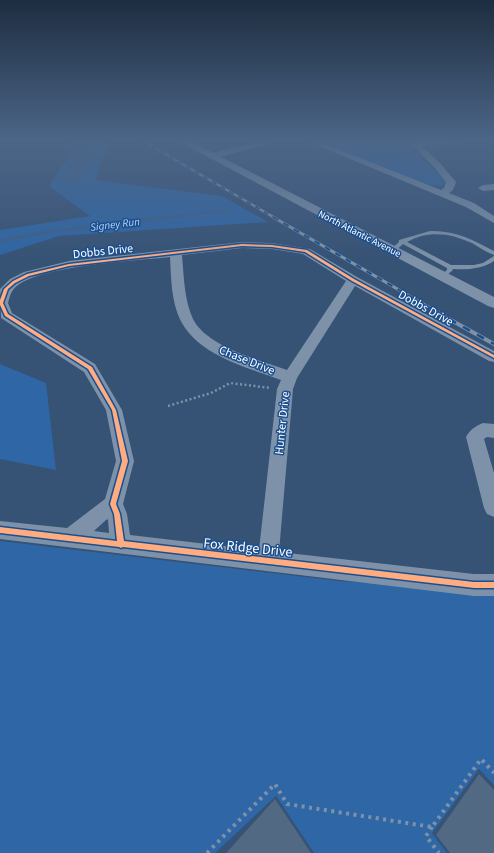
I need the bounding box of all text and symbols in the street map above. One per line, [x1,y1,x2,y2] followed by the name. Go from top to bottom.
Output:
[316,207,403,261] street label: North Atlantic Avenue
[89,214,141,235] water label: Signey Run
[72,240,134,263] street label: Dobbs Drive
[395,286,456,331] street label: Dobbs Drive
[216,342,277,379] street label: Chase Drive
[271,391,294,455] street label: Hunter Drive
[202,533,293,563] street label: Fox Ridge Drive

